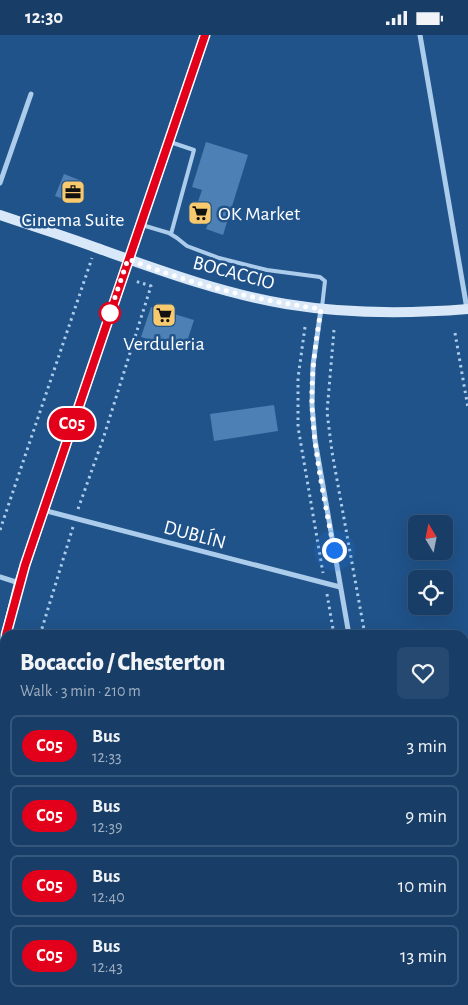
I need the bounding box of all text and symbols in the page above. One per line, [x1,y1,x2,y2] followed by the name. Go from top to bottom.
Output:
[25,8,63,27] text: 12:30
[60,179,86,205] office icon: Cinema Suite
[187,200,213,226] supermarket icon: OK Market
[218,204,301,224] place label: OK Market
[21,210,125,230] place label: Cinema Suite
[191,252,277,293] street label: BOCACCIO
[99,302,121,324] unlabelled marker
[151,302,177,328] supermarket icon: Verduleria
[123,334,205,354] place label: Verduleria
[43,408,101,440] line badge: C05
[59,415,85,433] text: C05
[408,515,452,560] north arrow
[408,515,453,615] map controls
[161,516,228,553] street label: DUBLÍN
[322,538,347,563] your location
[408,570,453,615] button: locate
[397,647,449,699] button: heart
[20,651,225,675] text: Bocaccio / Chesterton
[20,683,141,699] text: Walk · 3 min · 210 m
[92,727,120,746] text: Bus
[36,737,63,755] text: C05
[406,737,447,756] text: 3 min
[92,749,122,765] text: 12:33
[92,797,120,816] text: Bus
[36,807,63,825] text: C05
[405,807,447,826] text: 9 min
[92,819,123,835] text: 12:39
[92,867,120,886] text: Bus
[36,877,63,895] text: C05
[398,877,447,896] text: 10 min
[92,889,125,905] text: 12:40
[92,937,120,956] text: Bus
[36,947,63,965] text: C05
[400,947,447,966] text: 13 min
[92,959,123,975] text: 12:43

